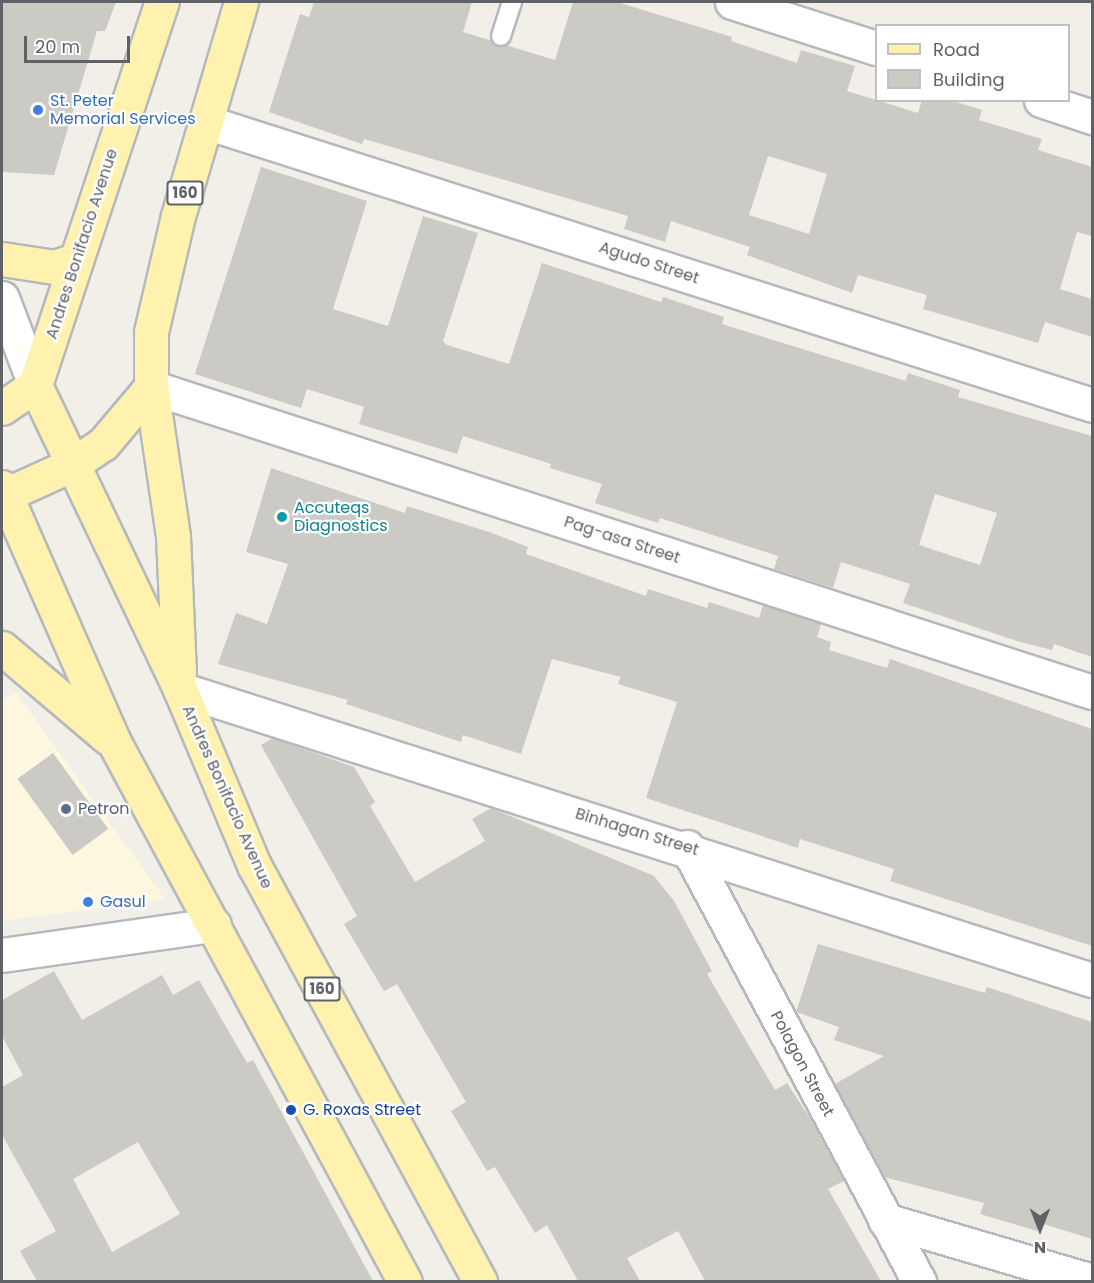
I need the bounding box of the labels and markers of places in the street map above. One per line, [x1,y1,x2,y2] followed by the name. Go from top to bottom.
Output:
[50,91,196,129] place label: St. Peter Memorial Services
[31,103,45,117] marker: St. Peter Memorial Services
[294,498,388,536] place label: Accuteqs Diagnostics
[275,510,289,524] marker: Accuteqs Diagnostics
[78,799,129,819] place label: Petron
[59,802,73,816] marker: Petron
[100,892,146,912] place label: Gasul
[81,895,95,909] marker: Gasul
[303,1100,421,1120] place label: G. Roxas Street
[284,1103,298,1117] marker: G. Roxas Street

